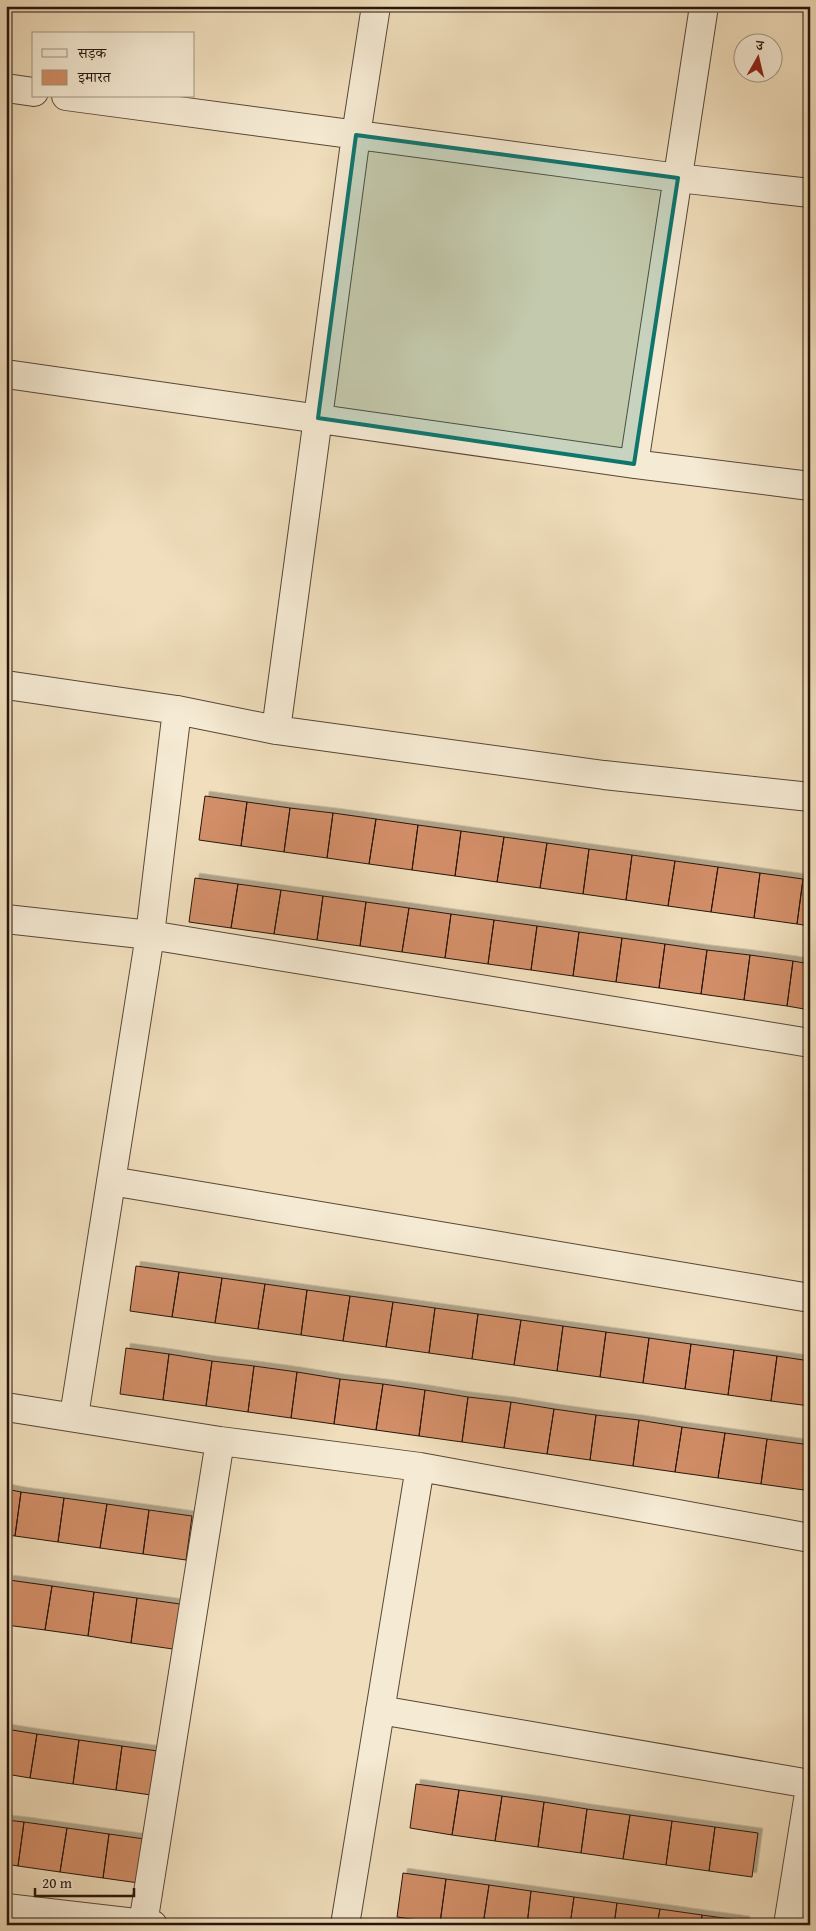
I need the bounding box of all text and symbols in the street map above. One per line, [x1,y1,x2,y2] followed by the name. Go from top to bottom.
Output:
[32,32,195,98] legend
[734,32,784,82] north arrow
[754,35,766,56] text: उ
[77,42,107,63] text: सड़क
[77,66,112,87] text: इमारत
[35,1866,134,1898] scale bar
[42,1872,73,1893] text: 20 m

